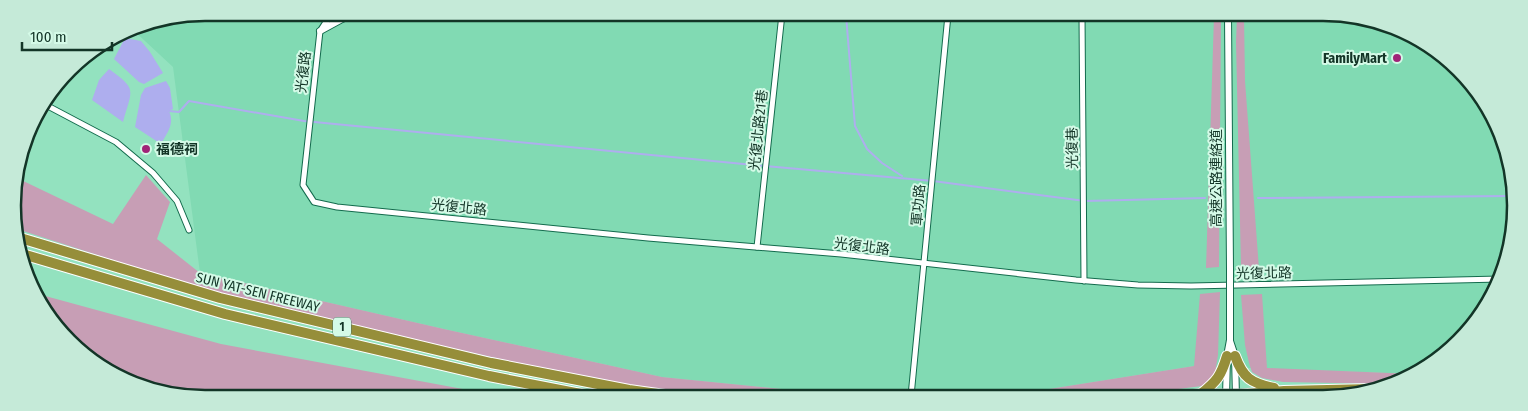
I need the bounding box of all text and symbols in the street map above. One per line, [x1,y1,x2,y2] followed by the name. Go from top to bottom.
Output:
[22,20,112,52] scale bar
[30,28,67,46] text: 100 m
[293,50,314,94] street label: 光復路
[1323,50,1388,67] place label: FamilyMart
[1391,52,1403,64] marker: FamilyMart
[746,89,771,171] street label: 光復北路21巷
[1064,127,1081,169] street label: 光復巷
[1208,129,1225,227] street label: 高速公路連絡道
[156,141,198,158] place label: 福德祠
[140,143,152,155] marker: 福德祠
[908,183,929,227] street label: 軍功路
[430,196,488,219] street label: 光復北路
[833,235,891,258] street label: 光復北路
[1236,265,1292,282] street label: 光復北路
[194,269,321,316] street label: SUN YAT-SEN FREEWAY
[333,318,351,337] road number: 1

